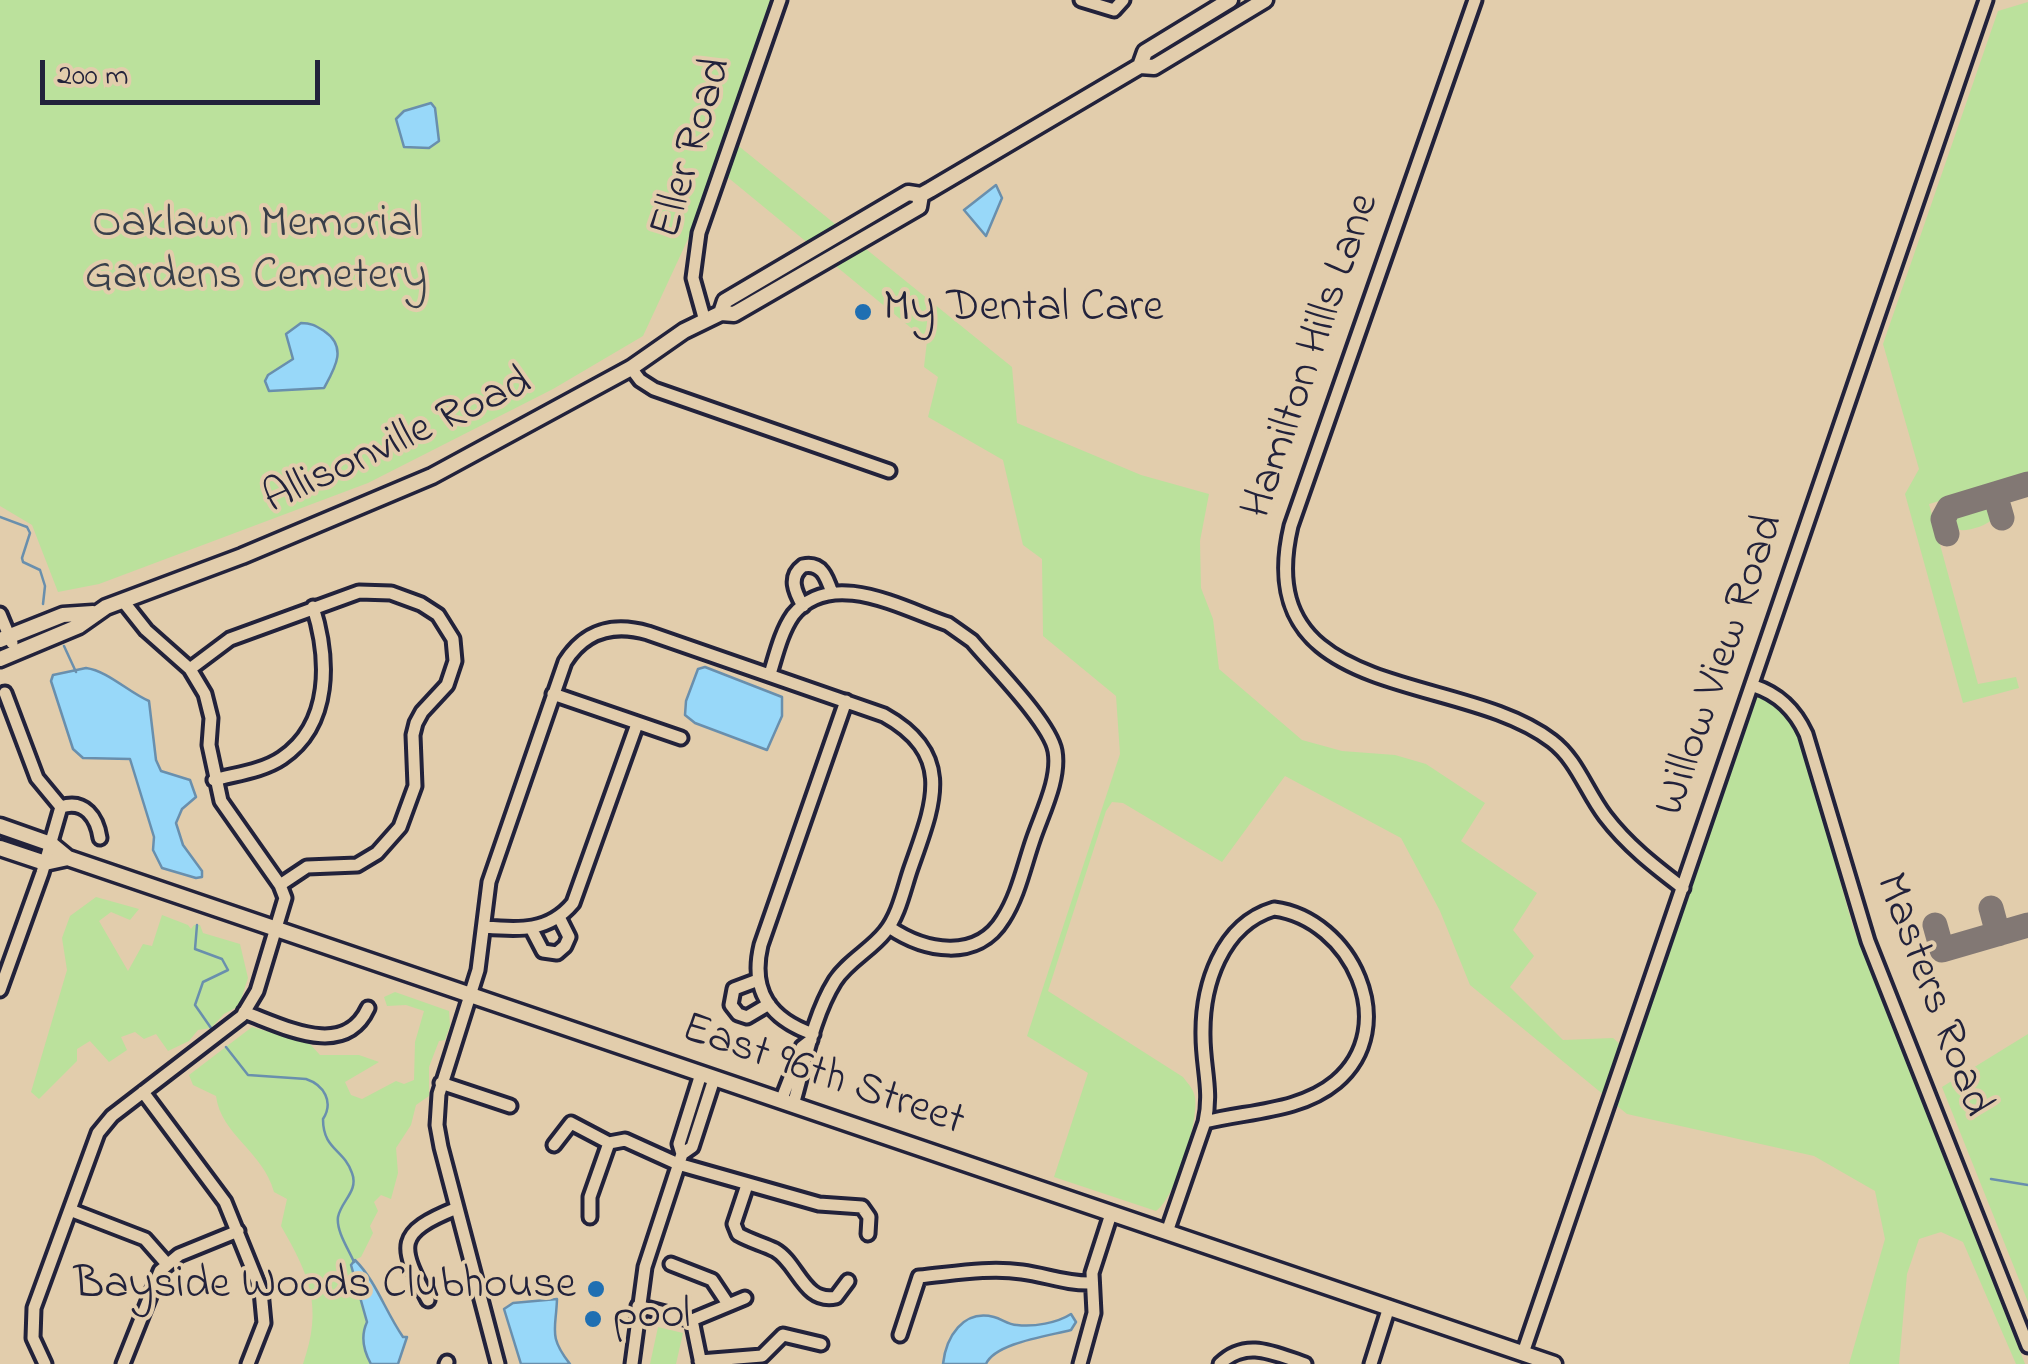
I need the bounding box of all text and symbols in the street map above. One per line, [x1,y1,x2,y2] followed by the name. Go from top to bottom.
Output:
[45,40,325,102] scale bar
[642,52,748,246] street label: Eller Road
[57,55,129,99] text: 200 m
[1233,188,1395,526] street label: Hamilton Hills Lane
[85,201,427,307] park label: Oaklawn Memorial Gardens Cemetery
[883,285,1163,339] place label: My Dental Care
[852,301,874,323] marker: My Dental Care
[256,358,542,530] street label: Allisonville Road
[1646,508,1800,824] street label: Willow View Road
[1859,867,2001,1125] street label: Masters Road
[674,1004,970,1152] street label: East 96th Street
[74,1262,576,1316] place label: Bayside Woods Clubhouse
[585,1278,607,1300] marker: Bayside Woods Clubhouse
[613,1292,690,1346] place label: pool
[582,1308,604,1330] marker: pool

